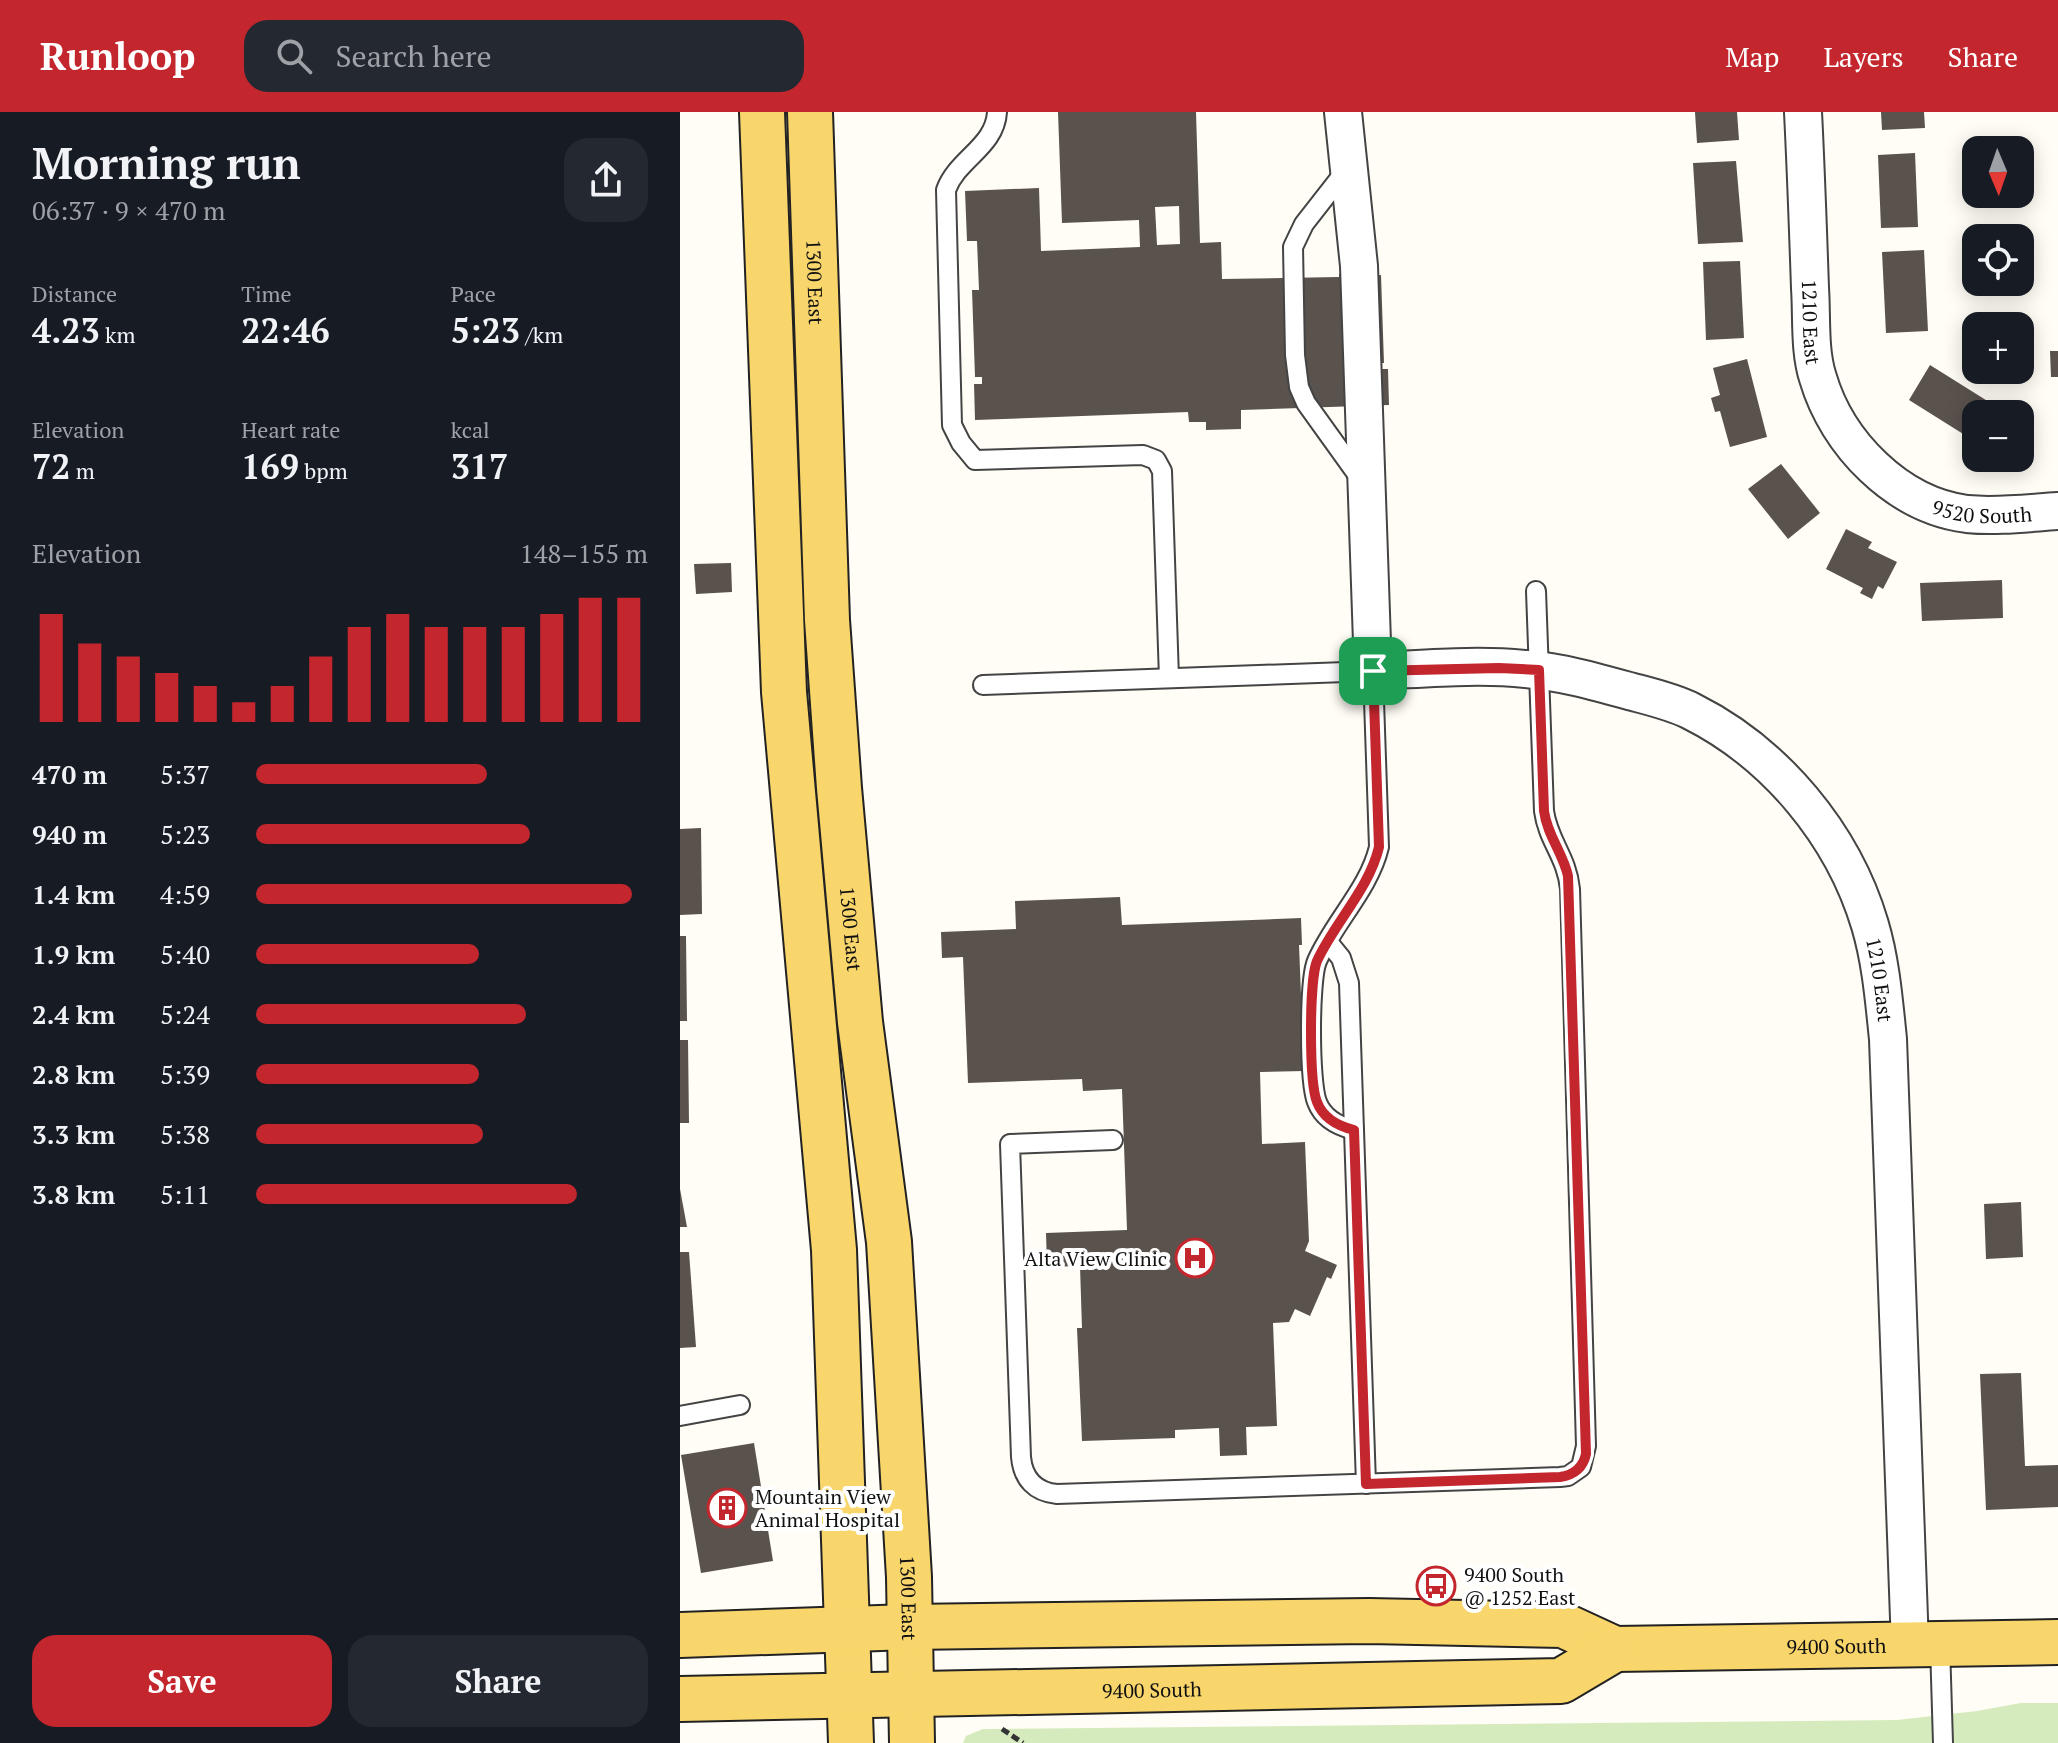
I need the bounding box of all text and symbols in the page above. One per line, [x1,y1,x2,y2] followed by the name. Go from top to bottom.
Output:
[244,20,804,92] search box
[40,31,196,81] text: Runloop
[272,34,316,78] icon: search
[336,36,492,76] text: Search here
[1725,38,1779,75] text: Map
[1823,38,1904,75] text: Layers
[1948,38,2018,75] text: Share
[32,133,301,192] text: Morning run
[1962,136,2034,208] north arrow
[1962,136,2034,472] map controls
[564,138,648,222] button: share
[32,193,226,227] text: 06:37 · 9 × 470 m
[1962,224,2034,296] button: locate
[801,239,831,326] street label: 1300 East
[32,279,117,308] text: Distance
[241,279,292,308] text: Time
[451,279,496,308] text: Pace
[1796,279,1828,367] street label: 1210 East
[32,308,100,353] text: 4.23
[241,308,330,353] text: 22:46
[451,308,520,353] text: 5:23
[1962,312,2034,384] button: +
[100,320,135,349] text: km
[520,320,563,349] text: /km
[1962,400,2034,472] button: −
[32,415,124,444] text: Elevation
[241,415,340,444] text: Heart rate
[451,415,490,444] text: kcal
[32,444,70,489] text: 72
[241,444,299,489] text: 169
[451,444,508,489] text: 317
[70,456,95,485] text: m
[299,456,348,485] text: bpm
[1928,493,2033,529] street label: 9520 South
[32,536,141,570] text: Elevation
[520,536,648,570] text: 148–155 m
[1339,637,1407,705] pin
[1351,649,1395,693] icon: arrive
[32,757,107,791] text: 470 m
[160,757,210,791] text: 5:37
[32,817,107,851] text: 940 m
[160,817,210,851] text: 5:23
[32,877,115,911] text: 1.4 km
[160,877,210,911] text: 4:59
[834,885,869,973] street label: 1300 East
[1860,934,1900,1024] street label: 1210 East
[32,937,115,971] text: 1.9 km
[160,937,210,971] text: 5:40
[32,997,115,1031] text: 2.4 km
[160,997,210,1031] text: 5:24
[32,1057,115,1091] text: 2.8 km
[160,1057,210,1091] text: 5:39
[32,1117,115,1151] text: 3.3 km
[160,1117,210,1151] text: 5:38
[32,1177,115,1211] text: 3.8 km
[160,1177,210,1211] text: 5:11
[1174,1237,1216,1279] hospital icon: Alta View Clinic
[1024,1245,1167,1272] place label: Alta View Clinic
[755,1483,900,1533] place label: Mountain View Animal Hospital
[706,1487,748,1529] building icon: Mountain View Animal Hospital
[894,1554,924,1641] street label: 1300 East
[1464,1561,1576,1611] place label: 9400 South @ 1252 East
[1415,1565,1457,1607] bus stop icon: 9400 South @ 1252 East
[1786,1631,1887,1660] street label: 9400 South
[32,1635,332,1727] button: Save
[348,1635,648,1727] button: Share
[1102,1675,1202,1704] street label: 9400 South

